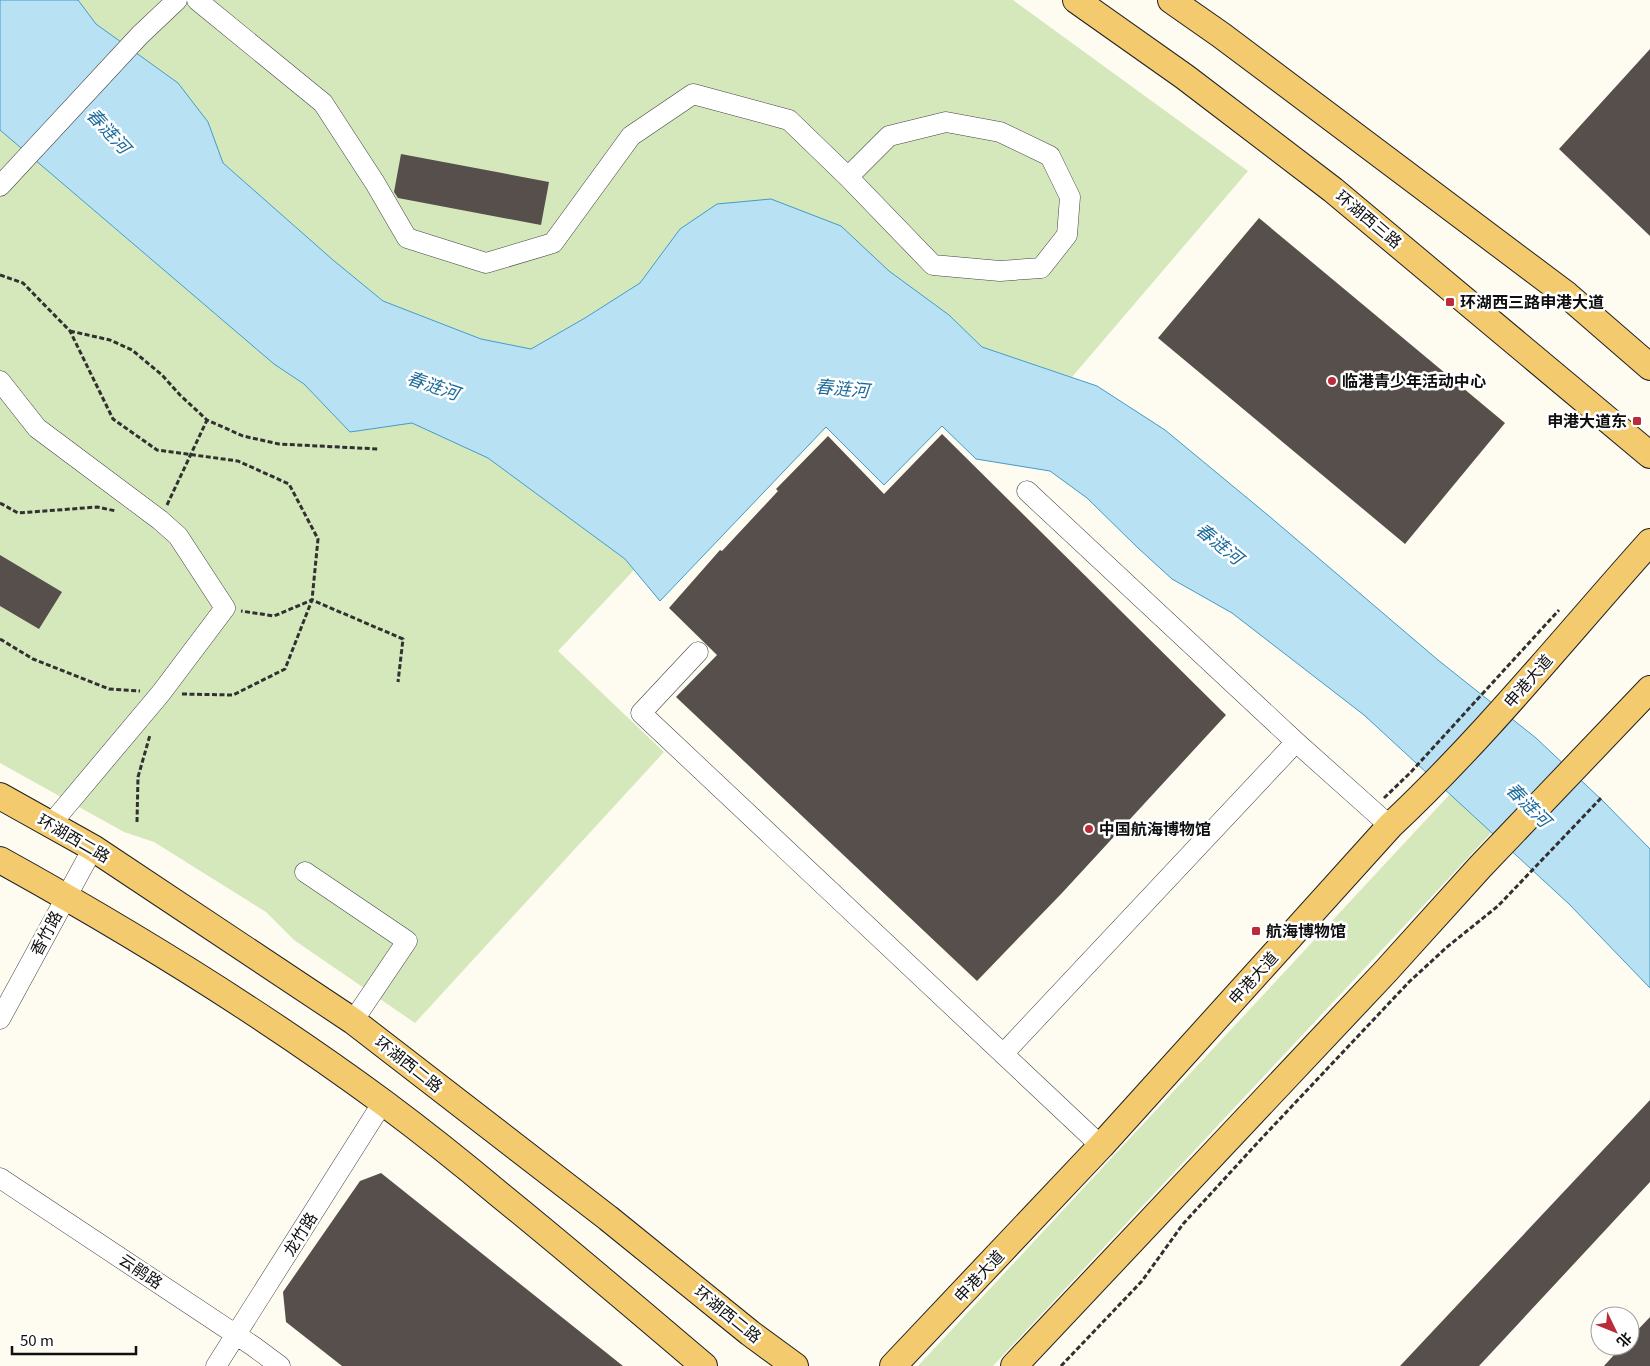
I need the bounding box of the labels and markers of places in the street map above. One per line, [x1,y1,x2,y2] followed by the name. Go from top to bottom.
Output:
[1460,289,1604,313] place label: 环湖西三路申港大道
[1444,296,1456,308] marker: 环湖西三路申港大道
[1342,368,1486,392] place label: 临港青少年活动中心
[1326,375,1338,387] marker: 临港青少年活动中心
[1547,408,1627,432] place label: 申港大道东
[1631,415,1643,427] marker: 申港大道东
[1099,816,1211,840] place label: 中国航海博物馆
[1083,823,1095,835] marker: 中国航海博物馆
[1266,918,1346,942] place label: 航海博物馆
[1250,925,1262,937] marker: 航海博物馆

